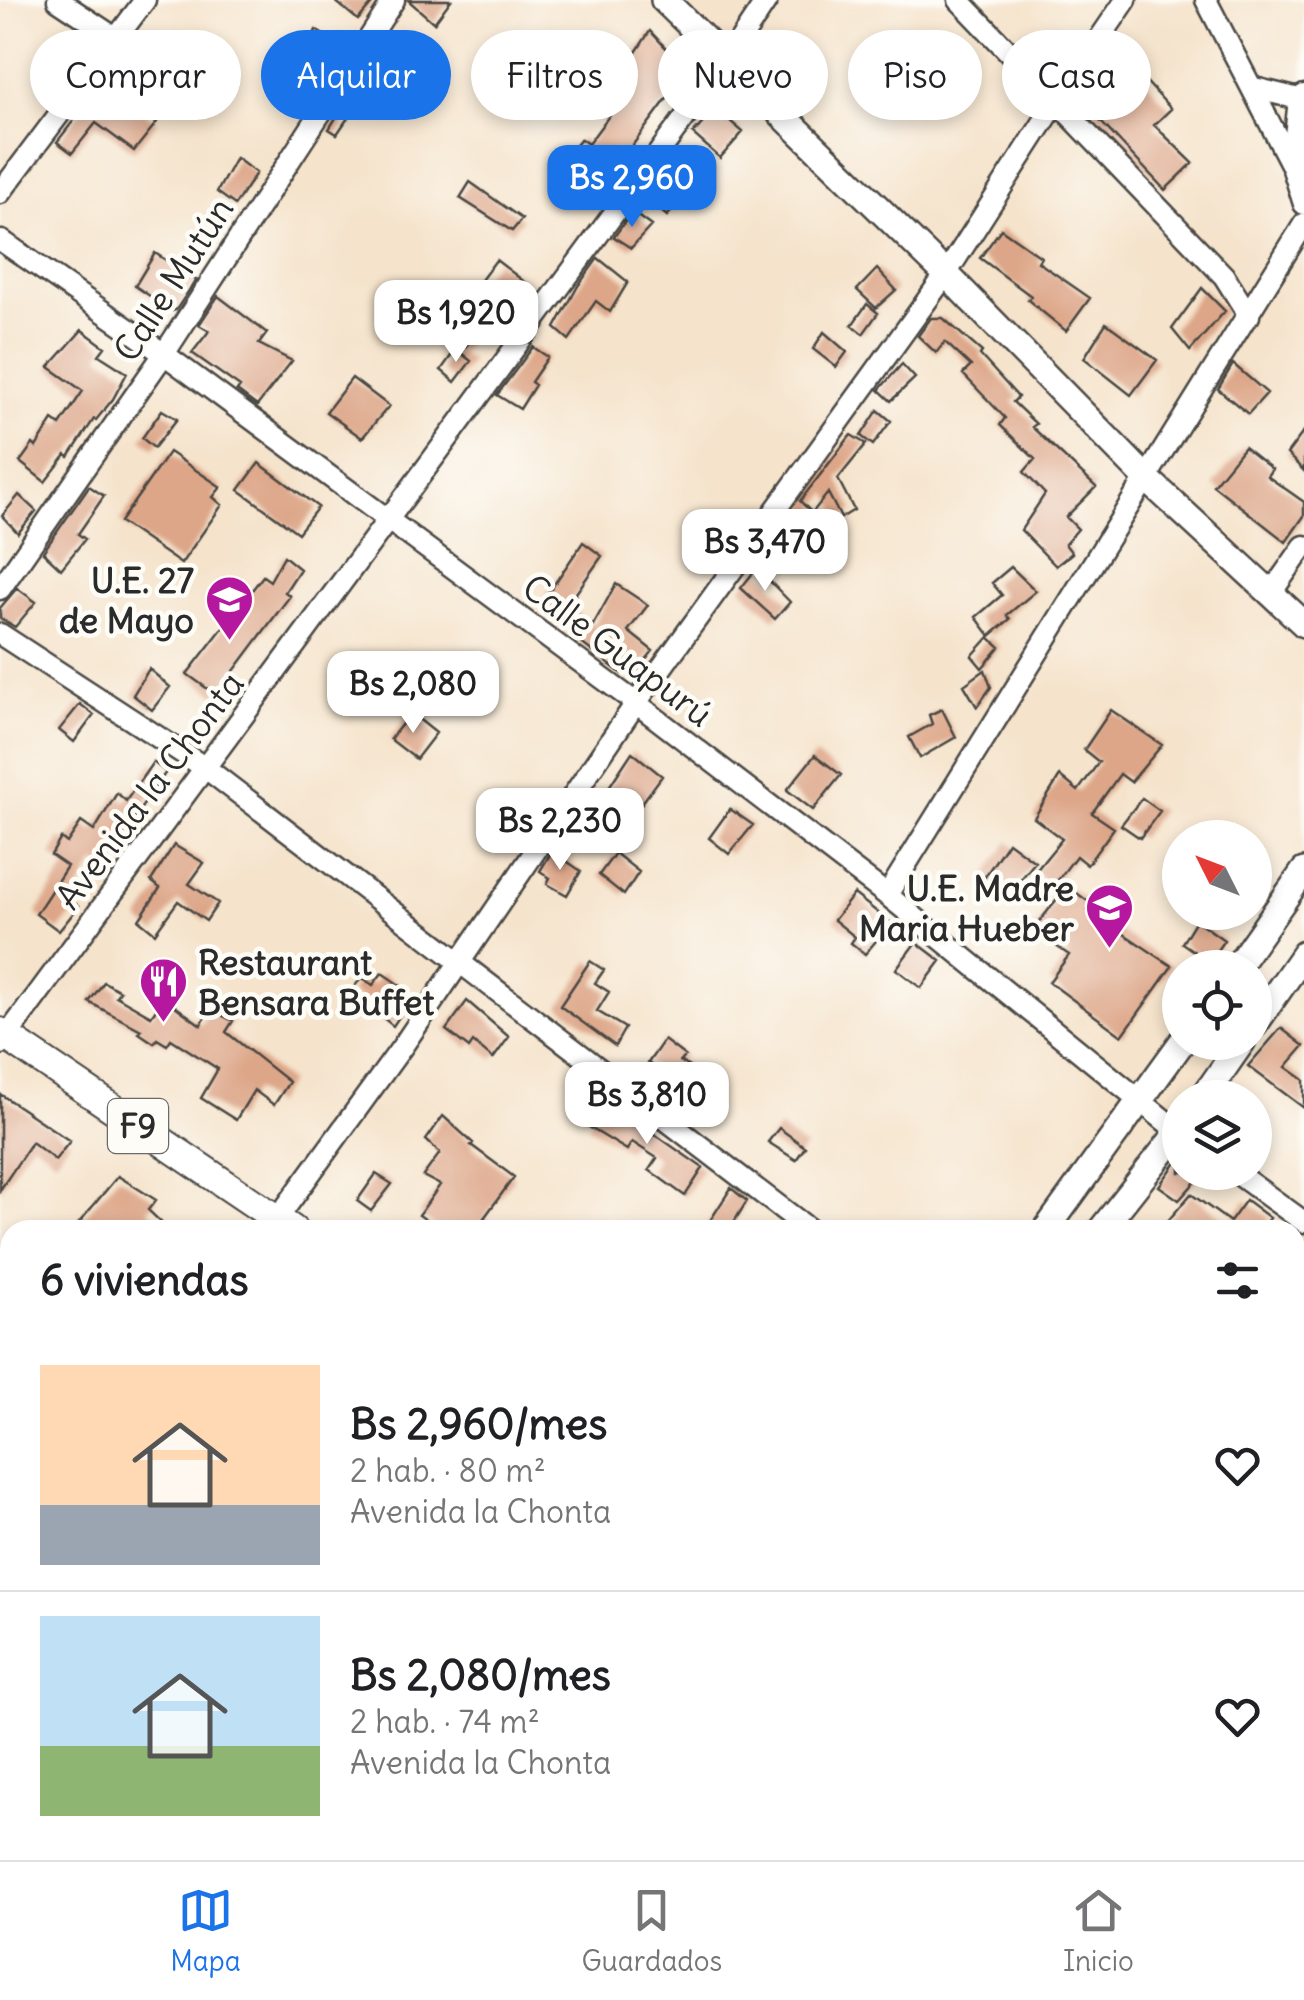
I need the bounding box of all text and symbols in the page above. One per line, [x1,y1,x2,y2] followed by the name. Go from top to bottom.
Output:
[30,30,241,120] chip: Comprar
[261,30,451,120] chip: Alquilar
[471,30,638,120] chip: Filtros
[658,30,828,120] chip: Nuevo
[848,30,982,120] chip: Piso
[1002,30,1151,120] chip: Casa
[529,145,735,230] pin: Bs 2,960
[569,157,695,198] text: Bs 2,960
[104,189,242,369] street label: Calle Mutún
[353,280,559,365] pin: Bs 1,920
[396,292,516,333] text: Bs 1,920
[662,509,868,594] pin: Bs 3,470
[704,521,826,562] text: Bs 3,470
[59,558,194,642] place label: U.E. 27 de Mayo
[514,564,722,736] street label: Calle Guapurú
[203,574,255,642] school or university icon: U.E. 27 de Mayo
[310,651,516,736] pin: Bs 2,080
[45,663,253,917] street label: Avenida la Chonta
[349,663,477,704] text: Bs 2,080
[457,788,663,873] pin: Bs 2,230
[498,800,622,841] text: Bs 2,230
[1162,820,1272,930] north arrow
[1162,820,1272,1190] map controls
[859,866,1075,950] place label: U.E. Madre Maria Hueber
[1083,882,1135,950] school or university icon: U.E. Madre Maria Hueber
[198,940,434,1024] place label: Restaurant Bensara Buffet
[1162,950,1272,1060] button: locate
[137,956,189,1024] restaurant icon: Restaurant Bensara Buffet
[544,1062,750,1147] pin: Bs 3,810
[587,1074,707,1115] text: Bs 3,810
[1162,1080,1272,1190] button: layers
[108,1099,168,1153] road number: F9
[1210,1253,1265,1308] icon: filters
[40,1254,249,1306] text: 6 viviendas
[350,1398,607,1450] text: Bs 2,960/mes
[120,1405,240,1525] icon: home
[1210,1438,1265,1493] icon: heart
[350,1450,546,1491] text: 2 hab. · 80 m²
[350,1491,611,1532] text: Avenida la Chonta
[350,1649,611,1701] text: Bs 2,080/mes
[120,1656,240,1776] icon: home
[1210,1689,1265,1744] icon: heart
[350,1701,540,1742] text: 2 hab. · 74 m²
[350,1742,611,1783] text: Avenida la Chonta
[170,1883,241,1979] tab: Mapa
[581,1883,722,1979] tab: Guardados
[1063,1883,1134,1979] tab: Inicio

